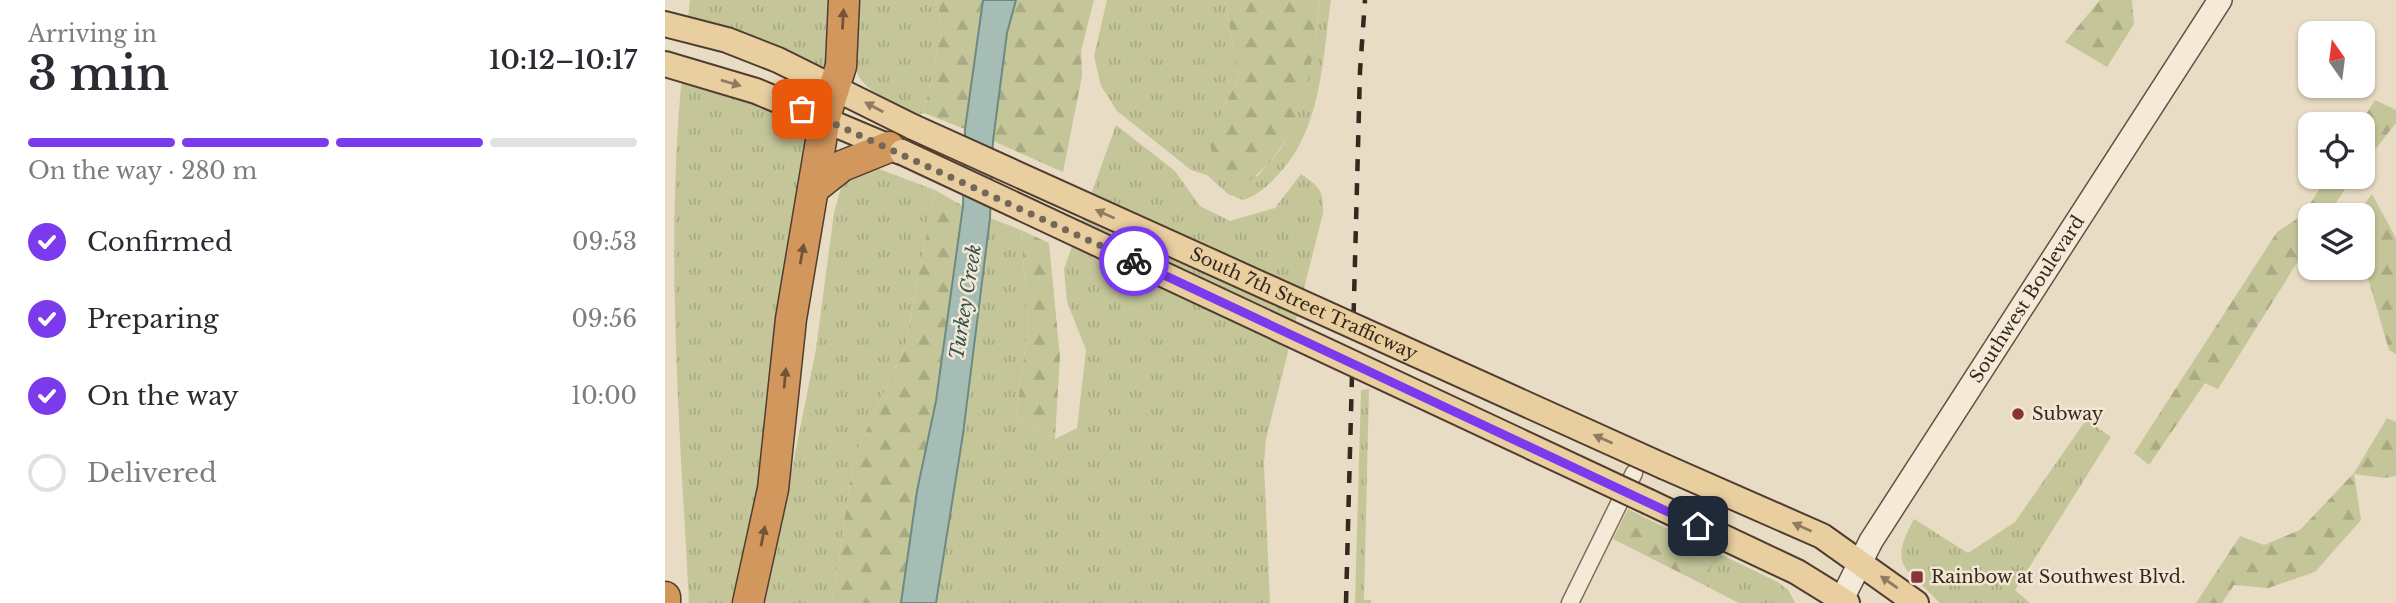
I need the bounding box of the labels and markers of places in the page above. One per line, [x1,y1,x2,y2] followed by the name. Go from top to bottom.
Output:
[772,79,832,139] pin
[2032,403,2104,425] place label: Subway
[2010,406,2026,422] marker: Subway
[1668,496,1728,556] pin
[1931,566,2186,588] place label: Rainbow at Southwest Blvd.
[1909,569,1925,585] marker: Rainbow at Southwest Blvd.

